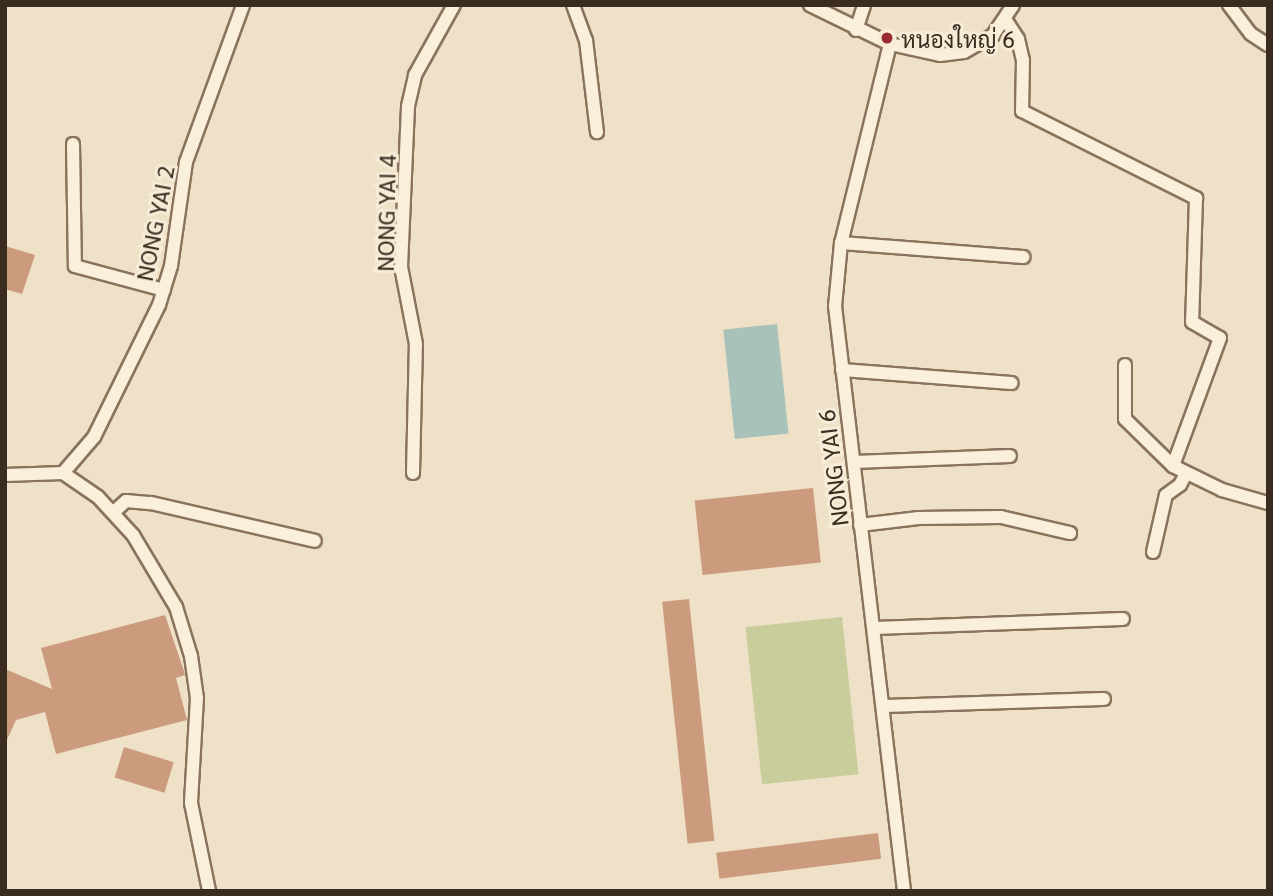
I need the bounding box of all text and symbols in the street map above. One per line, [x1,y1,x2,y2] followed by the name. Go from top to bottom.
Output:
[901,24,1015,52] place label: หนองใหญ่ 6
[879,30,895,46] marker: หนองใหญ่ 6
[370,154,400,272] street label: NONG YAI 4
[129,163,179,283] street label: NONG YAI 2
[811,408,853,528] street label: NONG YAI 6

